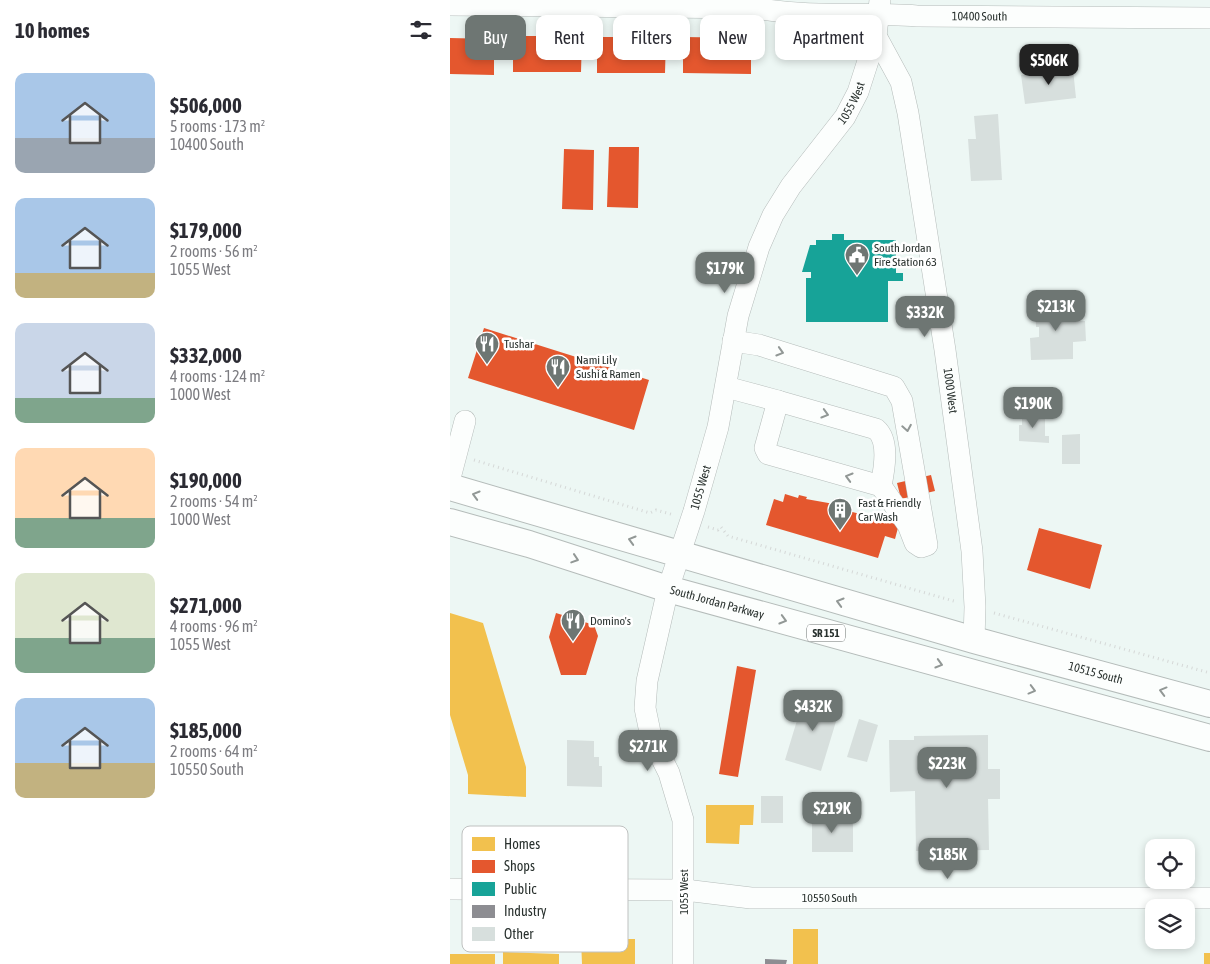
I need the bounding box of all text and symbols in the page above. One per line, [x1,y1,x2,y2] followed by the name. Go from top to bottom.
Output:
[952,9,1007,24] street label: 10400 South
[465,15,526,60] chip: Buy
[536,15,603,60] chip: Rent
[613,15,690,60] chip: Filters
[700,15,765,60] chip: New
[775,15,882,60] chip: Apartment
[407,16,435,44] icon: filters
[15,18,90,42] text: 10 homes
[1014,44,1084,86] pin: $506K
[1030,51,1068,69] text: $506K
[835,80,868,127] street label: 1055 West
[55,93,115,153] icon: home
[170,93,242,117] text: $506,000
[170,117,265,135] text: 5 rooms · 173 m²
[170,135,244,153] text: 10400 South
[55,218,115,278] icon: home
[170,218,242,242] text: $179,000
[874,241,937,269] place label: South Jordan Fire Station 63
[170,242,258,260] text: 2 rooms · 56 m²
[844,242,870,276] public building icon: South Jordan Fire Station 63
[690,252,760,294] pin: $179K
[706,259,744,277] text: $179K
[170,260,231,278] text: 1055 West
[1021,290,1091,332] pin: $213K
[890,296,960,338] pin: $332K
[1037,297,1075,315] text: $213K
[906,303,944,321] text: $332K
[474,331,500,365] restaurant icon: Tushar
[504,337,534,351] place label: Tushar
[55,343,115,403] icon: home
[170,343,242,367] text: $332,000
[775,346,784,356] one-way arrow
[576,353,641,381] place label: Nami Lily Sushi & Ramen
[545,354,571,388] restaurant icon: Nami Lily Sushi & Ramen
[170,367,265,385] text: 4 rooms · 124 m²
[940,367,961,415] street label: 1000 West
[170,385,231,403] text: 1000 West
[998,386,1068,429] pin: $190K
[1014,394,1052,412] text: $190K
[820,409,828,419] one-way arrow
[901,423,911,432] one-way arrow
[688,463,714,511] street label: 1055 West
[55,468,115,528] icon: home
[170,468,242,492] text: $190,000
[845,472,853,483] one-way arrow
[472,490,481,500] one-way arrow
[170,492,258,510] text: 2 rooms · 54 m²
[858,496,921,524] place label: Fast & Friendly Car Wash
[827,497,853,531] building icon: Fast & Friendly Car Wash
[170,510,231,528] text: 1000 West
[629,535,637,545] one-way arrow
[571,553,579,563] one-way arrow
[668,583,766,622] street label: South Jordan Parkway
[55,593,115,653] icon: home
[170,593,242,617] text: $271,000
[837,597,845,607] one-way arrow
[560,608,586,642] restaurant icon: Domino's
[590,614,631,628] place label: Domino's
[778,615,786,625] one-way arrow
[170,617,258,635] text: 4 rooms · 96 m²
[807,624,845,641] road number: SR 151
[170,635,231,653] text: 1055 West
[934,659,943,669] one-way arrow
[1067,659,1124,687] street label: 10515 South
[1027,684,1035,694] one-way arrow
[1159,686,1168,696] one-way arrow
[778,690,848,732] pin: $432K
[794,697,832,715] text: $432K
[55,718,115,778] icon: home
[170,718,242,742] text: $185,000
[613,730,683,772] pin: $271K
[629,737,667,755] text: $271K
[170,742,258,760] text: 2 rooms · 64 m²
[912,746,982,789] pin: $223K
[928,754,966,772] text: $223K
[170,760,244,778] text: 10550 South
[797,792,867,834] pin: $219K
[813,799,851,817] text: $219K
[462,826,628,952] legend
[504,836,540,852] text: Homes
[913,838,983,880] pin: $185K
[1145,839,1195,949] map controls
[1145,839,1195,889] button: locate
[929,845,967,863] text: $185K
[504,858,535,874] text: Shops
[677,869,691,915] street label: 1055 West
[504,881,537,897] text: Public
[802,891,857,905] street label: 10550 South
[1145,899,1195,949] button: layers
[504,903,547,919] text: Industry
[504,926,534,942] text: Other

